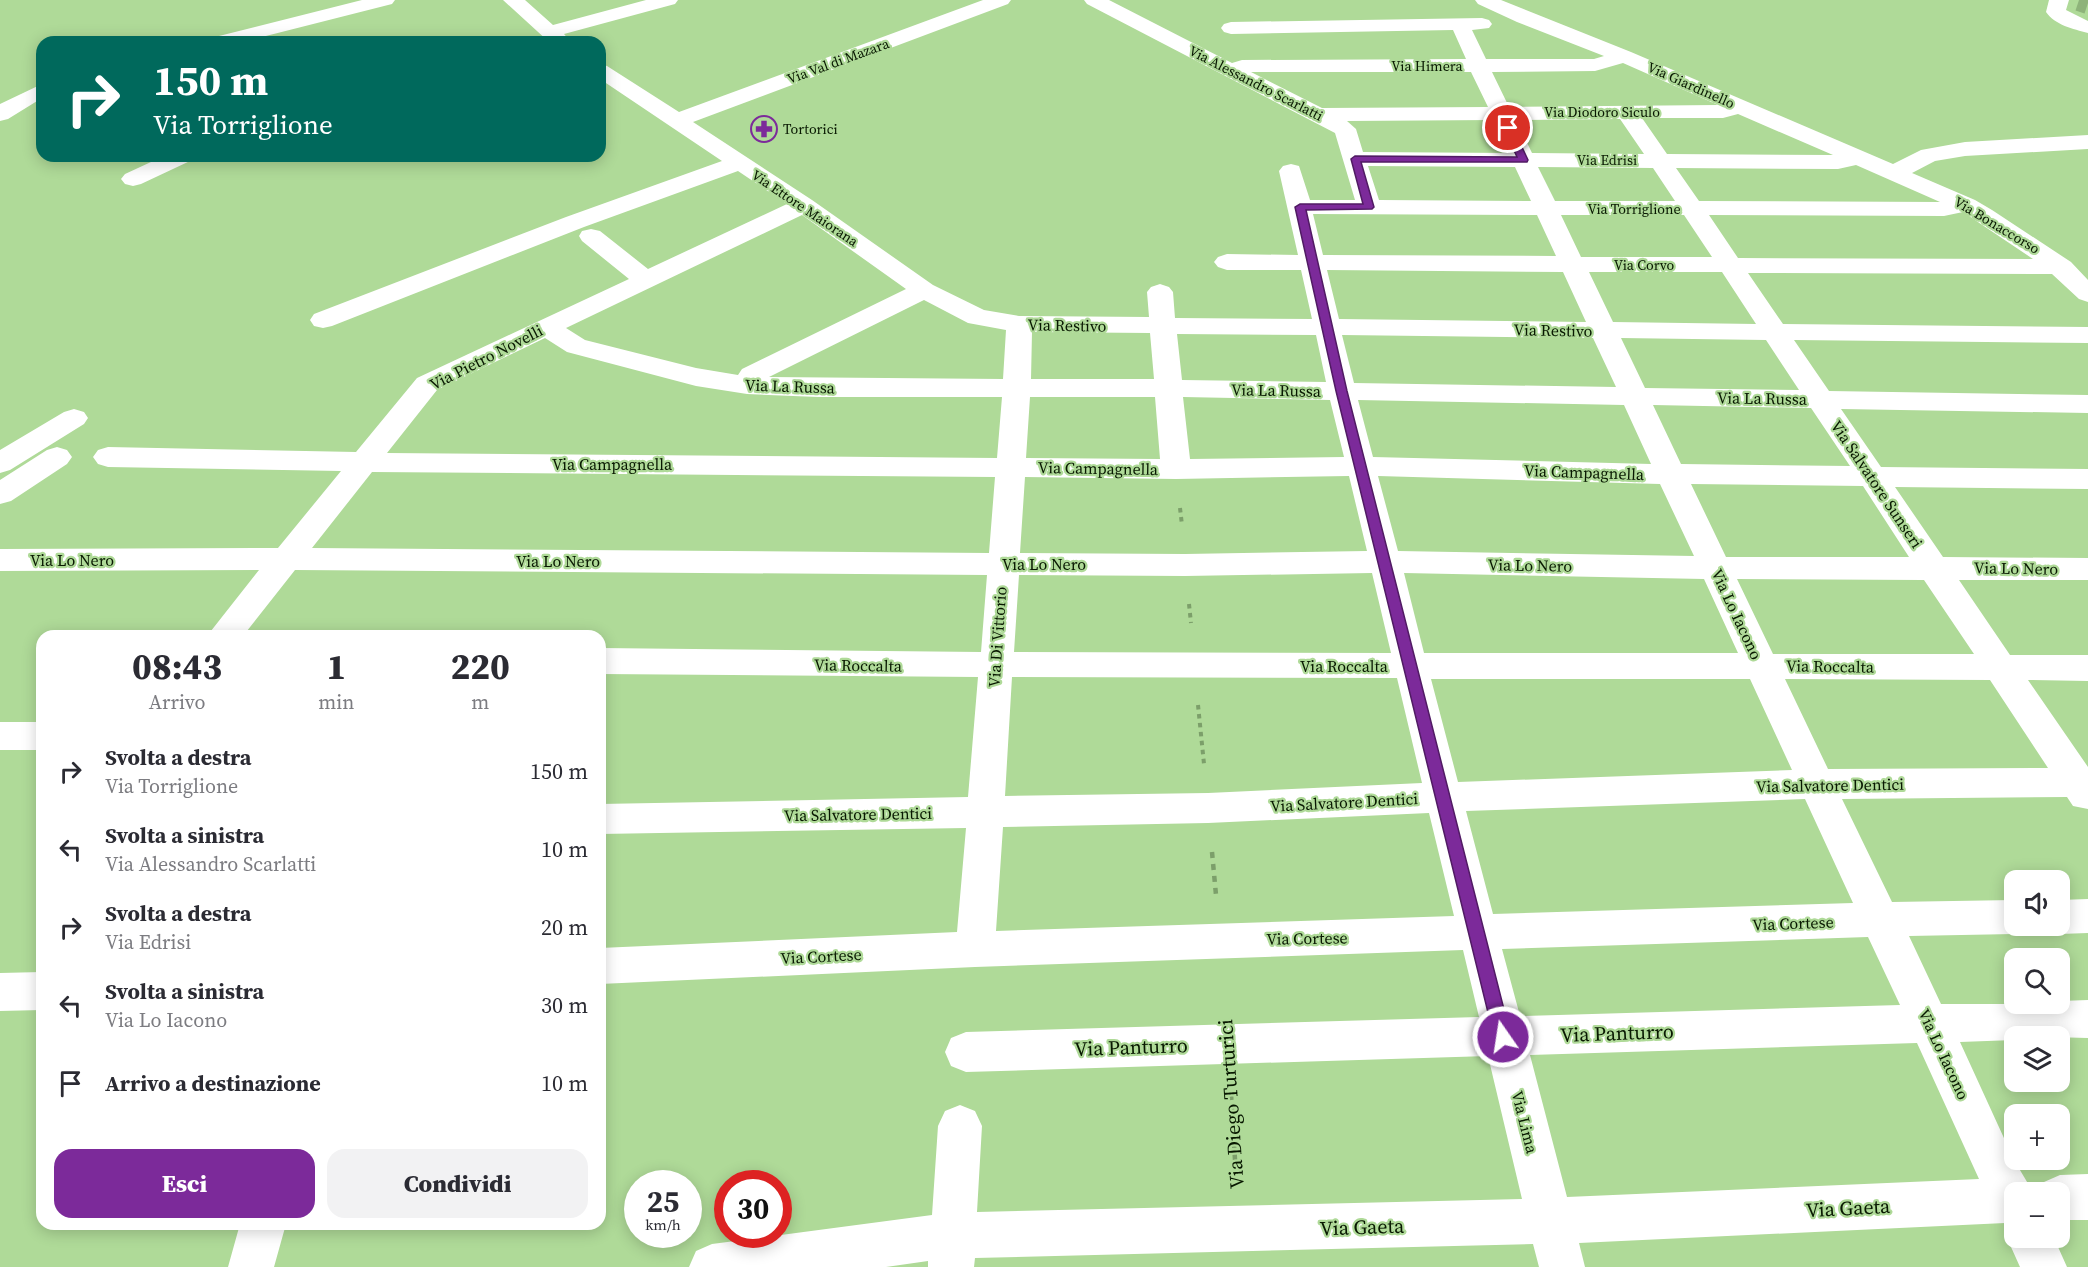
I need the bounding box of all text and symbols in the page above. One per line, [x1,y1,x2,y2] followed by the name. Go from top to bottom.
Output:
[784,33,893,89] street label: Via Val di Mazara
[1186,41,1326,125] street label: Via Alessandro Scarlatti
[153,51,268,109] text: 150 m
[1391,56,1464,76] street label: Via Himera
[1644,57,1738,113] street label: Via Giardinello
[54,60,132,138] icon: right
[1482,102,1533,153] pin
[1544,102,1660,122] street label: Via Diodoro Siculo
[153,106,333,143] text: Via Torriglione
[1491,111,1524,144] icon: arrive
[749,114,779,144] pharmacy icon: Tortorici
[783,119,838,139] place label: Tortorici
[1577,150,1637,170] street label: Via Edrisi
[748,165,863,252] street label: Via Ettore Maiorana
[1950,192,2044,259] street label: Via Bonaccorso
[1587,199,1681,219] street label: Via Torriglione
[1614,255,1675,275] street label: Via Corvo
[1028,313,1107,337] street label: Via Restivo
[1514,318,1593,342] street label: Via Restivo
[426,319,547,395] street label: Via Pietro Novelli
[745,373,836,399] street label: Via La Russa
[1231,378,1322,402] street label: Via La Russa
[1717,386,1808,410] street label: Via La Russa
[1826,416,1928,553] street label: Via Salvatore Sunseri
[552,453,673,475] street label: Via Campagnella
[1038,456,1159,480] street label: Via Campagnella
[1524,459,1645,485] street label: Via Campagnella
[30,549,114,571] street label: Via Lo Nero
[516,550,600,572] street label: Via Lo Nero
[1002,553,1086,575] street label: Via Lo Nero
[1488,553,1572,577] street label: Via Lo Nero
[1974,556,2058,580] street label: Via Lo Nero
[1706,565,1768,663] street label: Via Lo Iacono
[983,586,1012,688] street label: Via Di Vittorio
[132,642,222,691] text: 08:43
[326,642,346,691] text: 1
[450,642,510,691] text: 220
[814,653,903,677] street label: Via Roccalta
[1786,654,1875,678] street label: Via Roccalta
[1300,655,1389,677] street label: Via Roccalta
[149,688,205,716] text: Arrivo
[318,688,354,716] text: min
[471,688,489,716] text: m
[105,742,251,772] text: Svolta a destra
[54,755,87,788] icon: right
[530,756,588,786] text: 150 m
[105,772,238,800] text: Via Torriglione
[1756,773,1904,797] street label: Via Salvatore Dentici
[1270,787,1419,817] street label: Via Salvatore Dentici
[784,802,932,826] street label: Via Salvatore Dentici
[105,820,264,850] text: Svolta a sinistra
[54,833,87,866] icon: left
[541,834,588,864] text: 10 m
[105,850,316,878] text: Via Alessandro Scarlatti
[2004,870,2070,1248] map controls
[2004,870,2070,936] button: sound
[105,898,251,928] text: Svolta a destra
[54,911,87,944] icon: right
[1752,911,1834,935] street label: Via Cortese
[541,912,588,942] text: 20 m
[1266,926,1348,950] street label: Via Cortese
[105,928,191,956] text: Via Edrisi
[780,943,862,969] street label: Via Cortese
[2004,948,2070,1014] button: search
[105,976,264,1006] text: Svolta a sinistra
[54,989,87,1022] icon: left
[541,990,588,1020] text: 30 m
[1471,1005,1535,1069] position arrow
[1913,1005,1975,1103] street label: Via Lo Iacono
[105,1006,227,1034] text: Via Lo Iacono
[1560,1017,1674,1049] street label: Via Panturro
[1211,1018,1251,1190] street label: Via Diego Turturici
[2004,1026,2070,1092] button: layers
[1074,1031,1188,1063] street label: Via Panturro
[54,1067,87,1100] icon: arrive
[105,1068,321,1098] text: Arrivo a destinazione
[541,1068,588,1098] text: 10 m
[1507,1088,1544,1156] street label: Via Lima
[2004,1104,2070,1170] button: +
[54,1149,315,1218] button: Esci
[327,1149,588,1218] button: Condividi
[714,1170,792,1248] speed limit sign: 30
[647,1181,679,1222] text: 25
[2004,1182,2070,1248] button: −
[1805,1192,1892,1224] street label: Via Gaeta
[1319,1212,1405,1242] street label: Via Gaeta
[645,1214,681,1235] text: km/h

